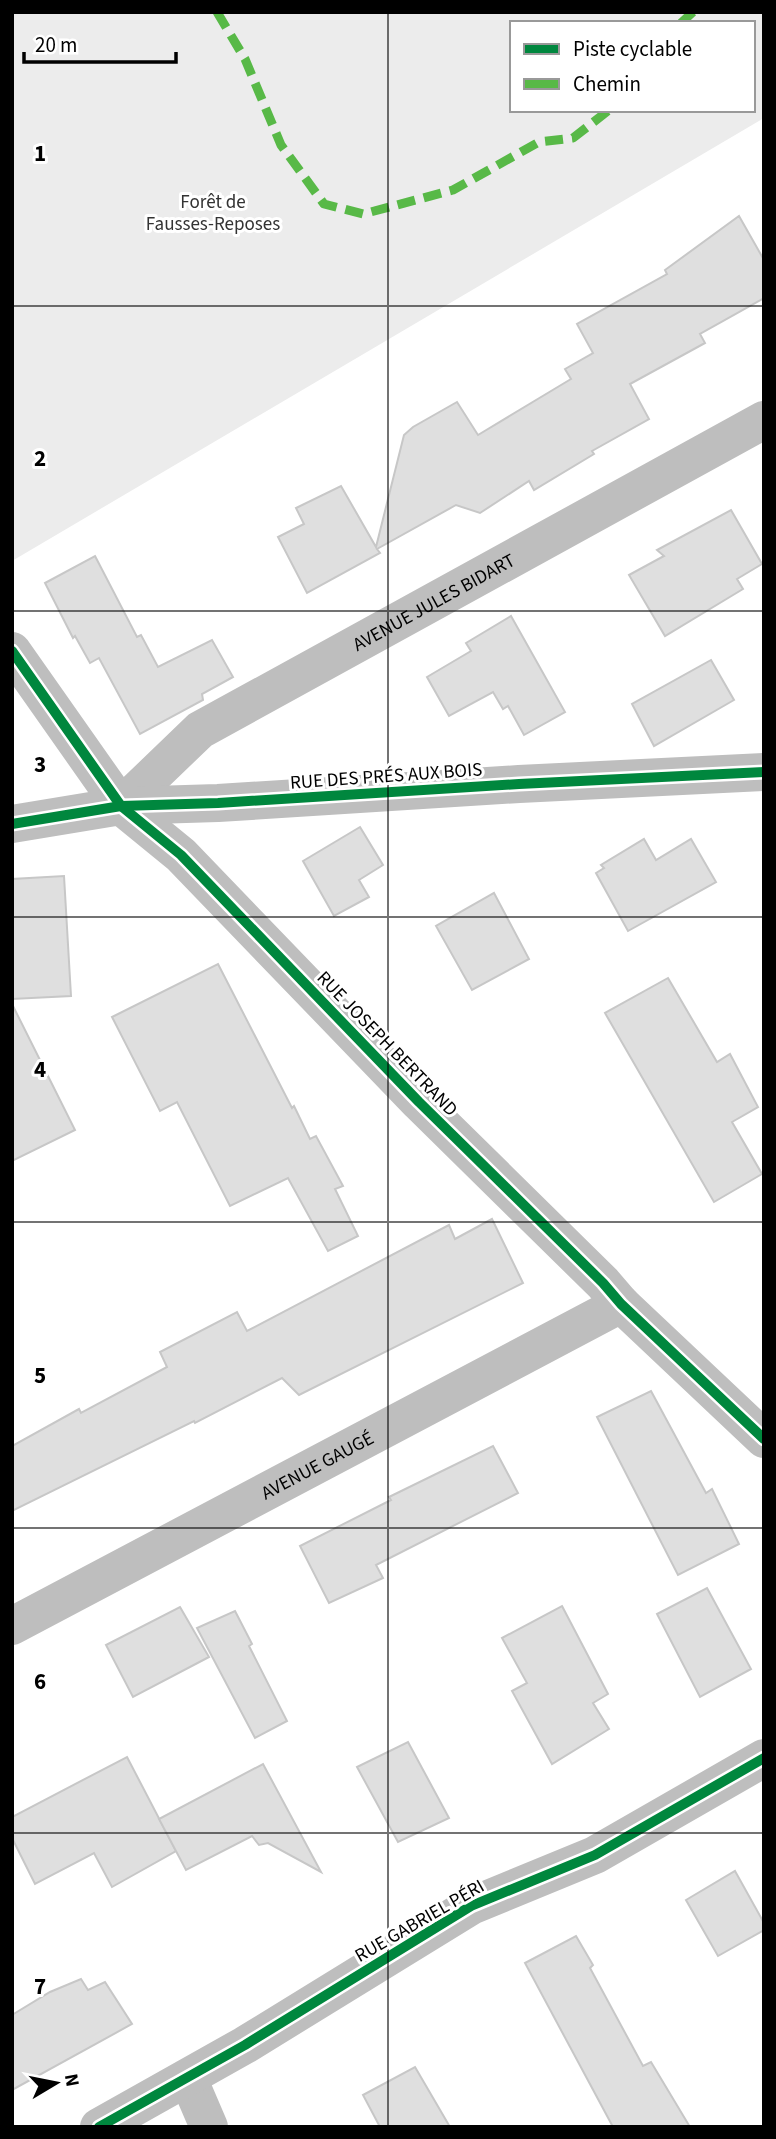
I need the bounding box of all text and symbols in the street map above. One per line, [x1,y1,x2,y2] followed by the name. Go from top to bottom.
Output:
[24,21,177,65] scale bar
[510,21,755,112] legend
[35,30,77,60] text: 20 m
[573,34,692,64] text: Piste cyclable
[573,69,641,99] text: Chemin
[34,137,46,170] text: 1
[146,189,280,238] park label: Forêt de Fausses-Reposes
[34,442,46,475] text: 2
[348,547,520,659] street label: AVENUE JULES BIDART
[34,748,46,781] text: 3
[289,756,483,797] street label: RUE DES PRÉS AUX BOIS
[310,965,464,1123] street label: RUE JOSEPH BERTRAND
[34,1053,46,1086] text: 4
[34,1359,46,1392] text: 5
[257,1425,379,1507] street label: AVENUE GAUGÉ
[34,1665,46,1698] text: 6
[350,1873,489,1969] street label: RUE GABRIEL PÉRI
[34,1970,46,2003] text: 7
[21,2048,91,2118] north arrow
[57,2072,86,2089] text: N

